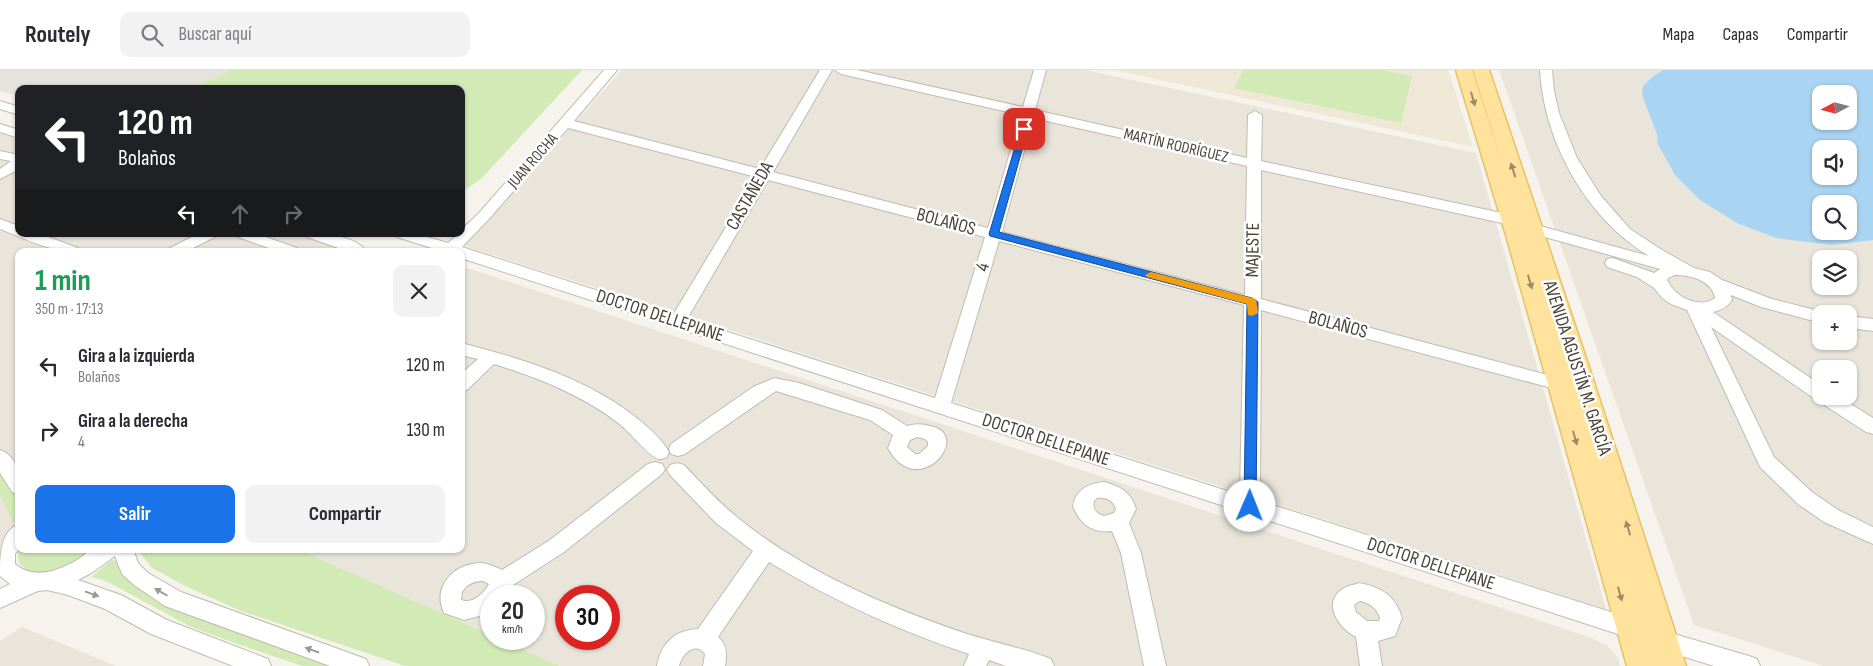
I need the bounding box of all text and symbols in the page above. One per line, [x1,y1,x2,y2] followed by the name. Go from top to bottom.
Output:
[120,12,470,57] search box
[25,20,90,49] text: Routely
[138,21,166,49] icon: search
[178,23,251,46] text: Buscar aquí
[1662,24,1694,45] text: Mapa
[1722,24,1759,45] text: Capas
[1787,24,1848,45] text: Compartir
[1812,85,1858,130] north arrow
[1812,85,1857,405] map controls
[1469,92,1477,107] one-way arrow
[118,102,193,145] text: 120 m
[35,105,100,170] icon: left
[1003,108,1045,150] pin
[1010,115,1038,143] icon: arrive
[1122,125,1231,167] street label: MARTÍN RODRÍGUEZ
[503,130,562,193] street label: JUAN ROCHA
[1812,140,1857,185] button: sound
[118,145,176,172] text: Bolaños
[721,157,779,234] street label: CASTAÑEDA
[1509,163,1517,178] one-way arrow
[1812,195,1857,240] button: search
[173,200,201,228] icon: left
[226,200,254,228] icon: ahead
[279,200,307,228] icon: right
[914,203,978,241] street label: BOLAÑOS
[1241,222,1265,278] street label: MAJESTE
[1812,250,1857,295] button: layers
[971,260,995,274] street label: 4
[35,263,91,299] text: 1 min
[393,265,445,317] button: close
[1526,274,1534,289] one-way arrow
[1538,277,1616,459] street label: AVENIDA AGUSTÍN M. GARCÍA
[593,285,727,347] street label: DOCTOR DELLEPIANE
[35,300,104,319] text: 350 m · 17:13
[1812,305,1857,350] button: +
[1306,306,1370,344] street label: BOLAÑOS
[78,345,195,368] text: Gira a la izquierda
[35,352,63,380] icon: left
[407,354,445,377] text: 120 m
[1812,360,1857,405] button: −
[78,368,120,387] text: Bolaños
[979,409,1113,471] street label: DOCTOR DELLEPIANE
[78,410,188,433] text: Gira a la derecha
[35,417,63,445] icon: right
[407,419,445,442] text: 130 m
[1571,431,1579,446] one-way arrow
[78,433,85,452] text: 4
[1223,479,1275,531] position arrow
[35,485,235,543] button: Salir
[245,485,445,543] button: Compartir
[1624,520,1632,535] one-way arrow
[1364,533,1498,595] street label: DOCTOR DELLEPIANE
[555,585,620,650] speed limit sign: 30
[154,587,167,596] one-way arrow
[1617,587,1625,602] one-way arrow
[85,590,100,598] one-way arrow
[501,596,524,627] text: 20
[502,622,523,637] text: km/h
[305,646,320,653] one-way arrow

